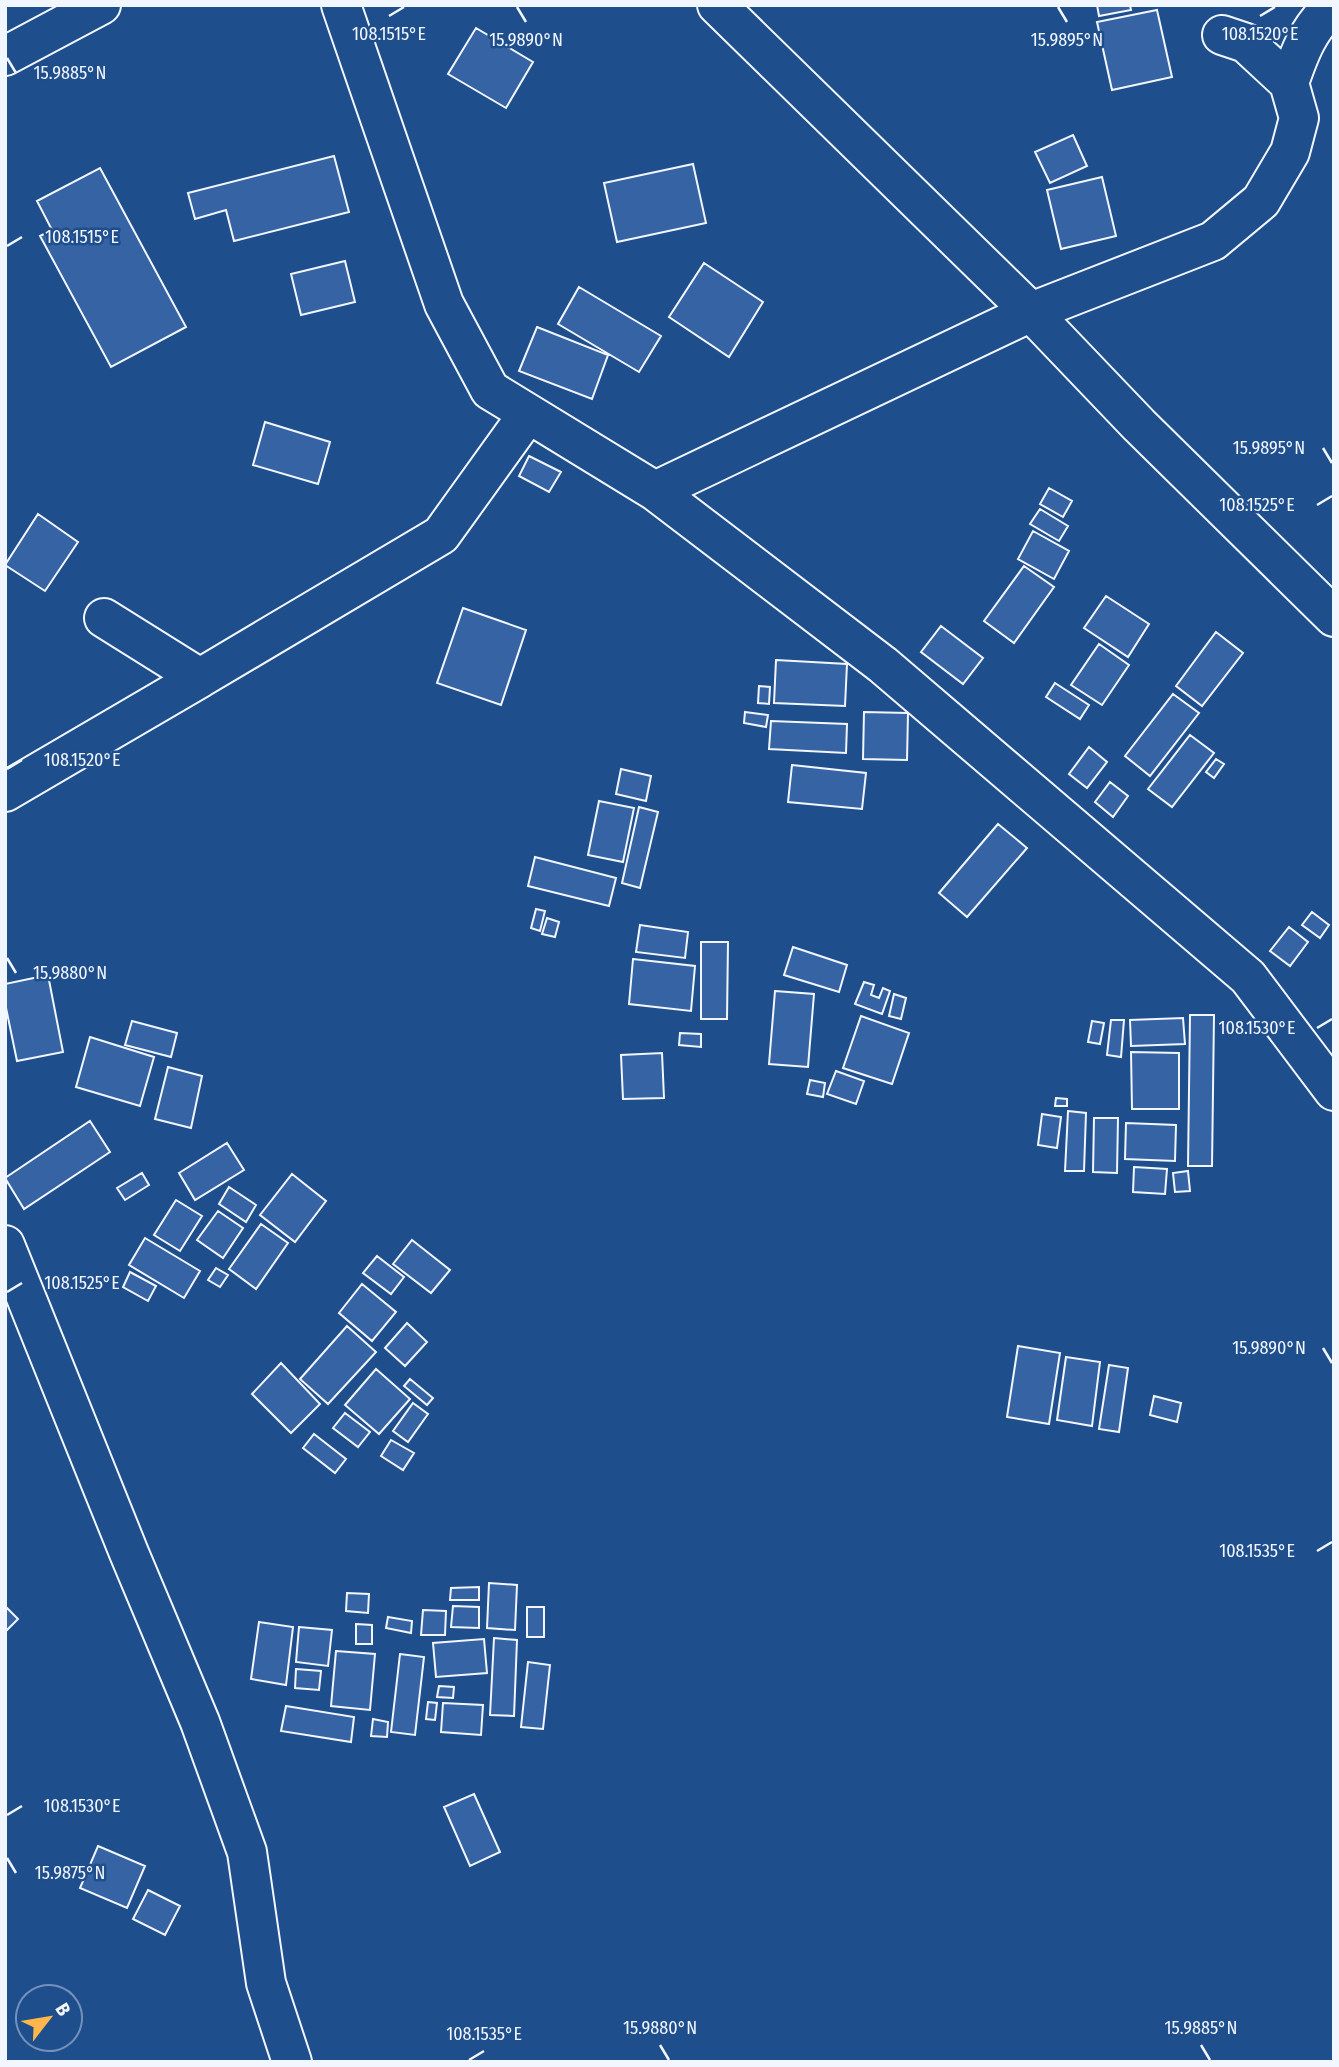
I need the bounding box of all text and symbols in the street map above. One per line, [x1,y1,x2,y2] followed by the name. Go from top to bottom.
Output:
[352,23,426,45] text: 108.1515°E
[1222,23,1298,45] text: 108.1520°E
[489,29,563,51] text: 15.9890°N
[1031,29,1103,51] text: 15.9895°N
[34,62,106,84] text: 15.9885°N
[45,226,119,248] text: 108.1515°E
[1233,437,1305,459] text: 15.9895°N
[1219,494,1295,516] text: 108.1525°E
[44,749,120,771] text: 108.1520°E
[33,962,107,984] text: 15.9880°N
[1219,1017,1295,1039] text: 108.1530°E
[44,1272,120,1294] text: 108.1525°E
[1232,1337,1306,1359] text: 15.9890°N
[1219,1540,1295,1562] text: 108.1535°E
[44,1795,120,1817] text: 108.1530°E
[35,1862,105,1884] text: 15.9875°N
[14,1983,84,2053] north arrow
[51,1999,76,2020] text: B
[623,2017,697,2039] text: 15.9880°N
[1165,2017,1237,2039] text: 15.9885°N
[446,2023,522,2045] text: 108.1535°E

